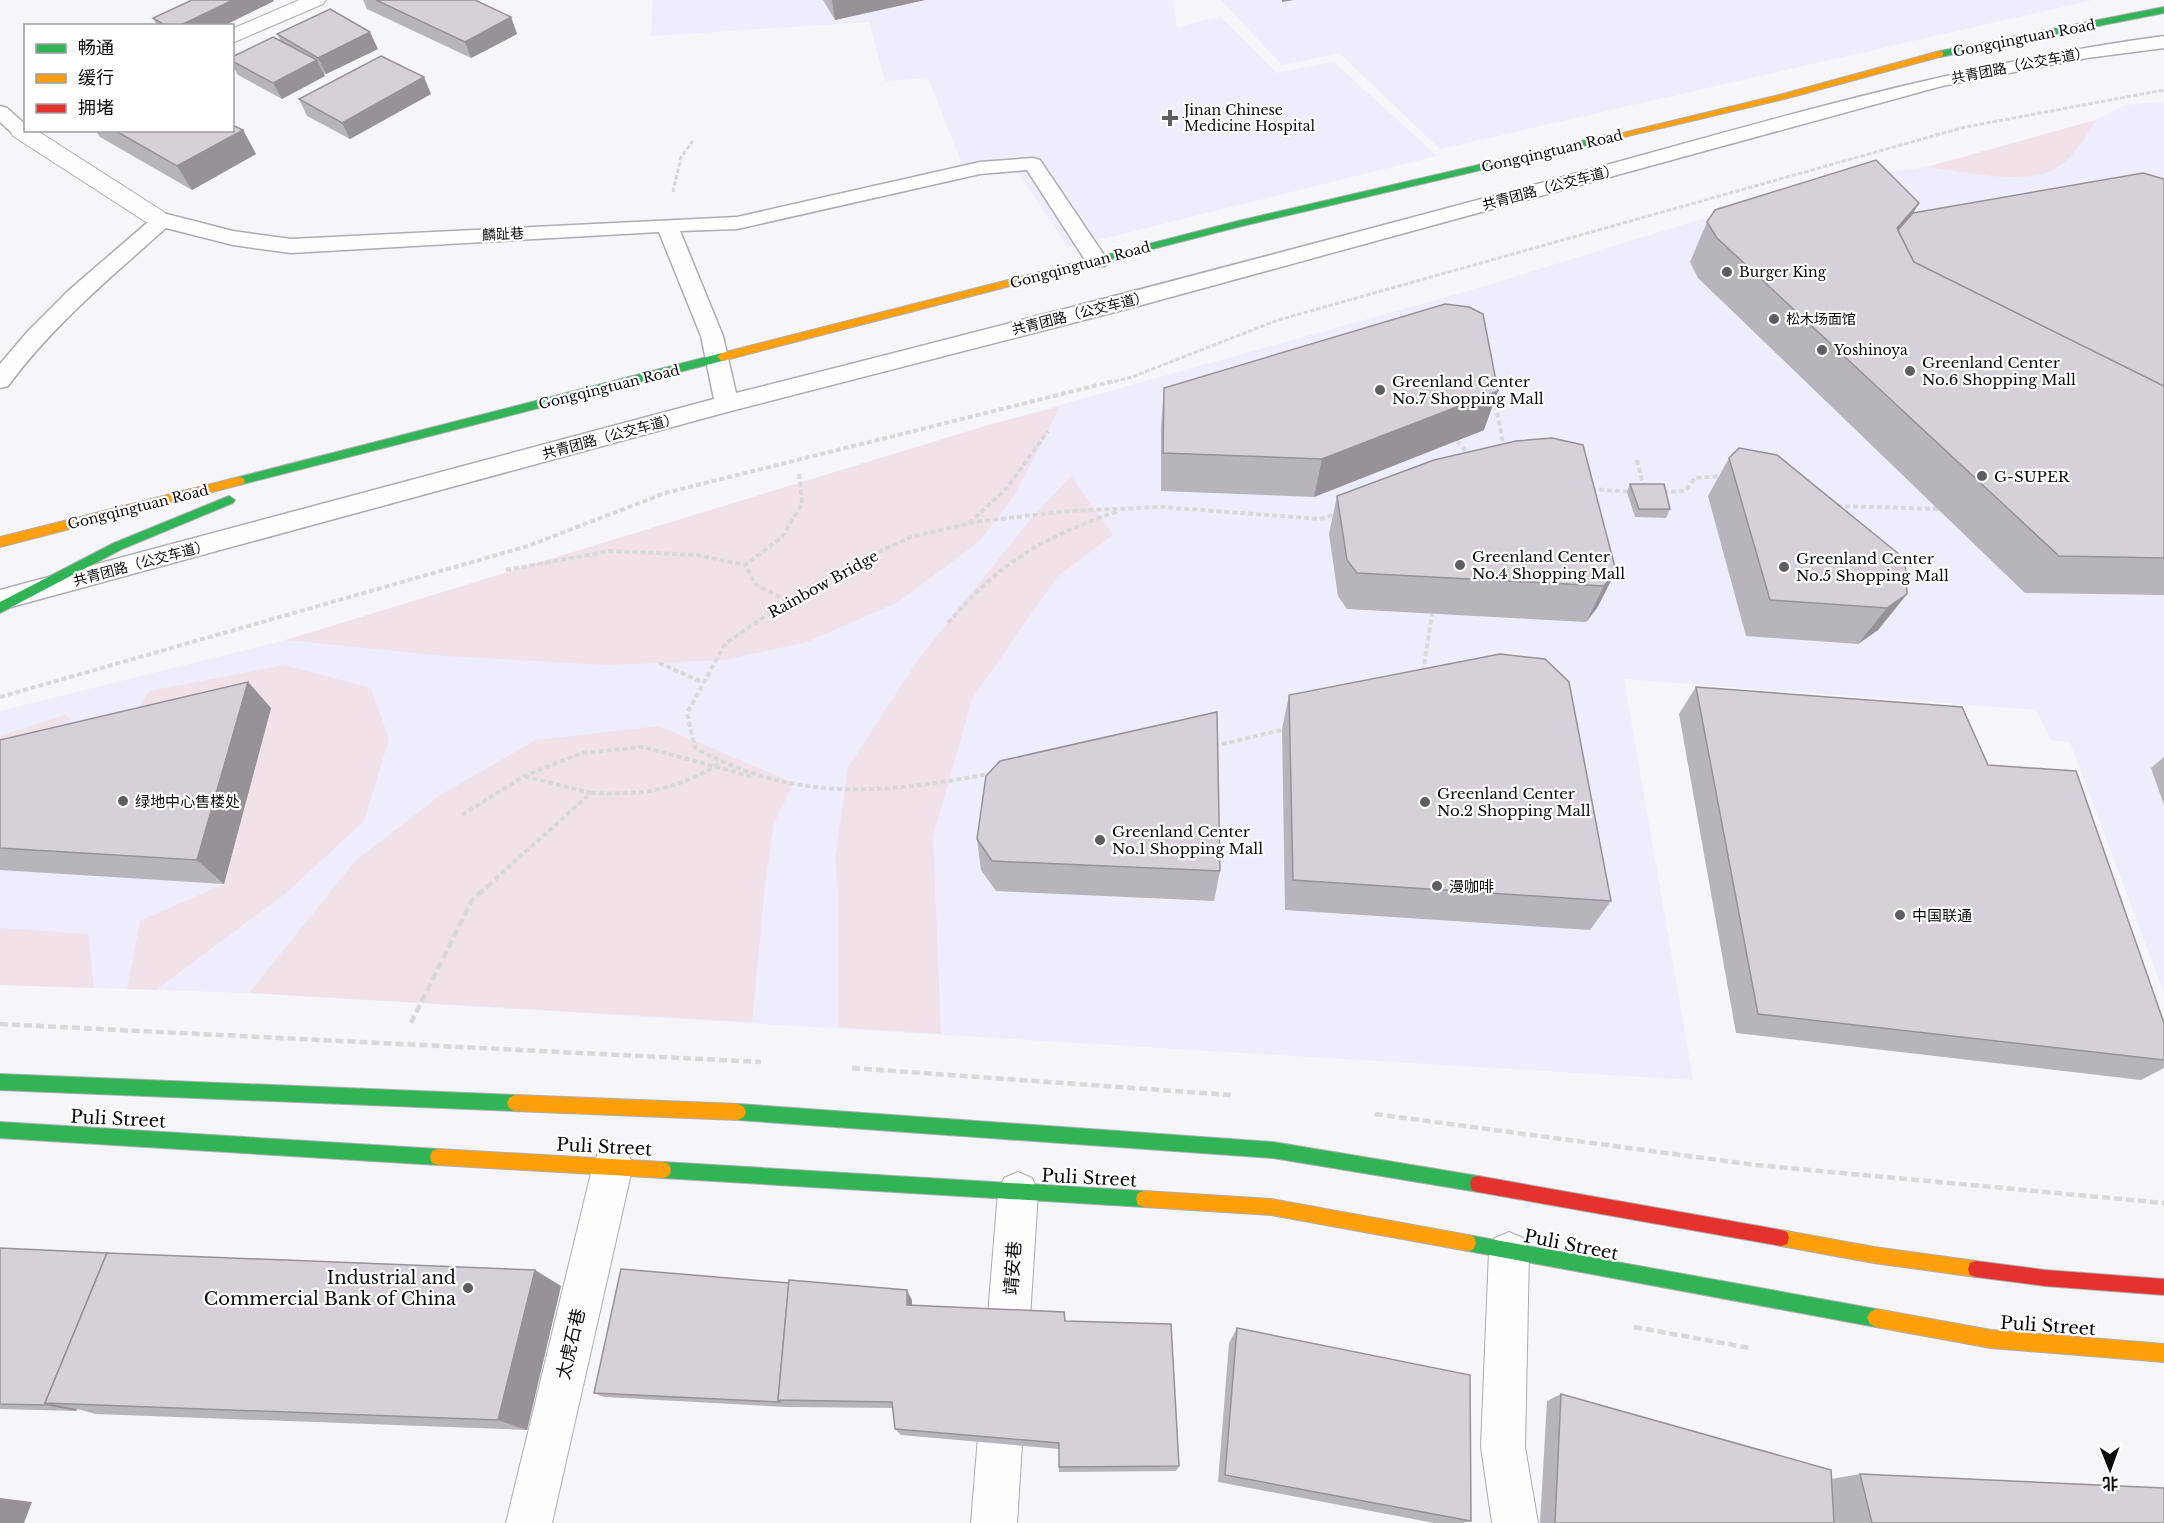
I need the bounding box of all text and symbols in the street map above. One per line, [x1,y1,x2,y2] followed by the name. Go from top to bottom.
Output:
[1951,15,2097,61] street label: Gongqingtuan Road
[24,24,234,132] legend
[78,37,114,59] text: 畅通
[1950,43,2090,87] street label: 共青团路（公交车道）
[78,67,114,89] text: 缓行
[78,97,114,119] text: 拥堵
[1182,101,1316,135] place label: Jinan Chinese Medicine Hospital
[1161,109,1179,127] marker: Jinan Chinese Medicine Hospital
[1480,126,1625,176] street label: Gongqingtuan Road
[1480,160,1620,214] street label: 共青团路（公交车道）
[482,224,524,244] street label: 麟趾巷
[1008,237,1153,292] street label: Gongqingtuan Road
[1739,263,1827,281] place label: Burger King
[1720,265,1734,279] marker: Burger King
[1010,287,1150,339] street label: 共青团路（公交车道）
[1786,310,1856,328] place label: 松木场面馆
[1767,312,1781,326] marker: 松木场面馆
[1833,341,1908,359] place label: Yoshinoya
[1815,343,1829,357] marker: Yoshinoya
[1922,353,2076,389] place label: Greenland Center No.6 Shopping Mall
[537,361,682,413] street label: Gongqingtuan Road
[1903,364,1917,378] marker: Greenland Center No.6 Shopping Mall
[1392,372,1544,408] place label: Greenland Center No.7 Shopping Mall
[1373,383,1387,397] marker: Greenland Center No.7 Shopping Mall
[540,409,680,463] street label: 共青团路（公交车道）
[1994,467,2071,486] place label: G-SUPER
[1975,469,1989,483] marker: G-SUPER
[66,481,211,533] street label: Gongqingtuan Road
[71,536,211,590] street label: 共青团路（公交车道）
[765,546,881,622] street label: Rainbow Bridge
[1472,547,1625,583] place label: Greenland Center No.4 Shopping Mall
[1796,549,1949,585] place label: Greenland Center No.5 Shopping Mall
[1453,558,1467,572] marker: Greenland Center No.4 Shopping Mall
[1777,560,1791,574] marker: Greenland Center No.5 Shopping Mall
[1437,784,1591,820] place label: Greenland Center No.2 Shopping Mall
[135,792,240,811] place label: 绿地中心售楼处
[116,794,130,808] marker: 绿地中心售楼处
[1418,795,1432,809] marker: Greenland Center No.2 Shopping Mall
[1112,822,1263,858] place label: Greenland Center No.1 Shopping Mall
[1093,833,1107,847] marker: Greenland Center No.1 Shopping Mall
[1449,877,1494,896] place label: 漫咖啡
[1430,879,1444,893] marker: 漫咖啡
[1912,906,1972,925] place label: 中国联通
[1893,908,1907,922] marker: 中国联通
[70,1106,167,1132] street label: Puli Street
[556,1134,653,1160] street label: Puli Street
[1041,1165,1138,1191] street label: Puli Street
[1522,1225,1620,1265] street label: Puli Street
[1000,1240,1026,1296] street label: 靖安巷
[204,1267,456,1310] place label: Industrial and Commercial Bank of China
[461,1281,475,1295] marker: Industrial and Commercial Bank of China
[552,1306,590,1382] street label: 太虎石巷
[1999,1312,2097,1340] street label: Puli Street
[2080,1439,2140,1499] north arrow
[2102,1474,2118,1494] text: 北

